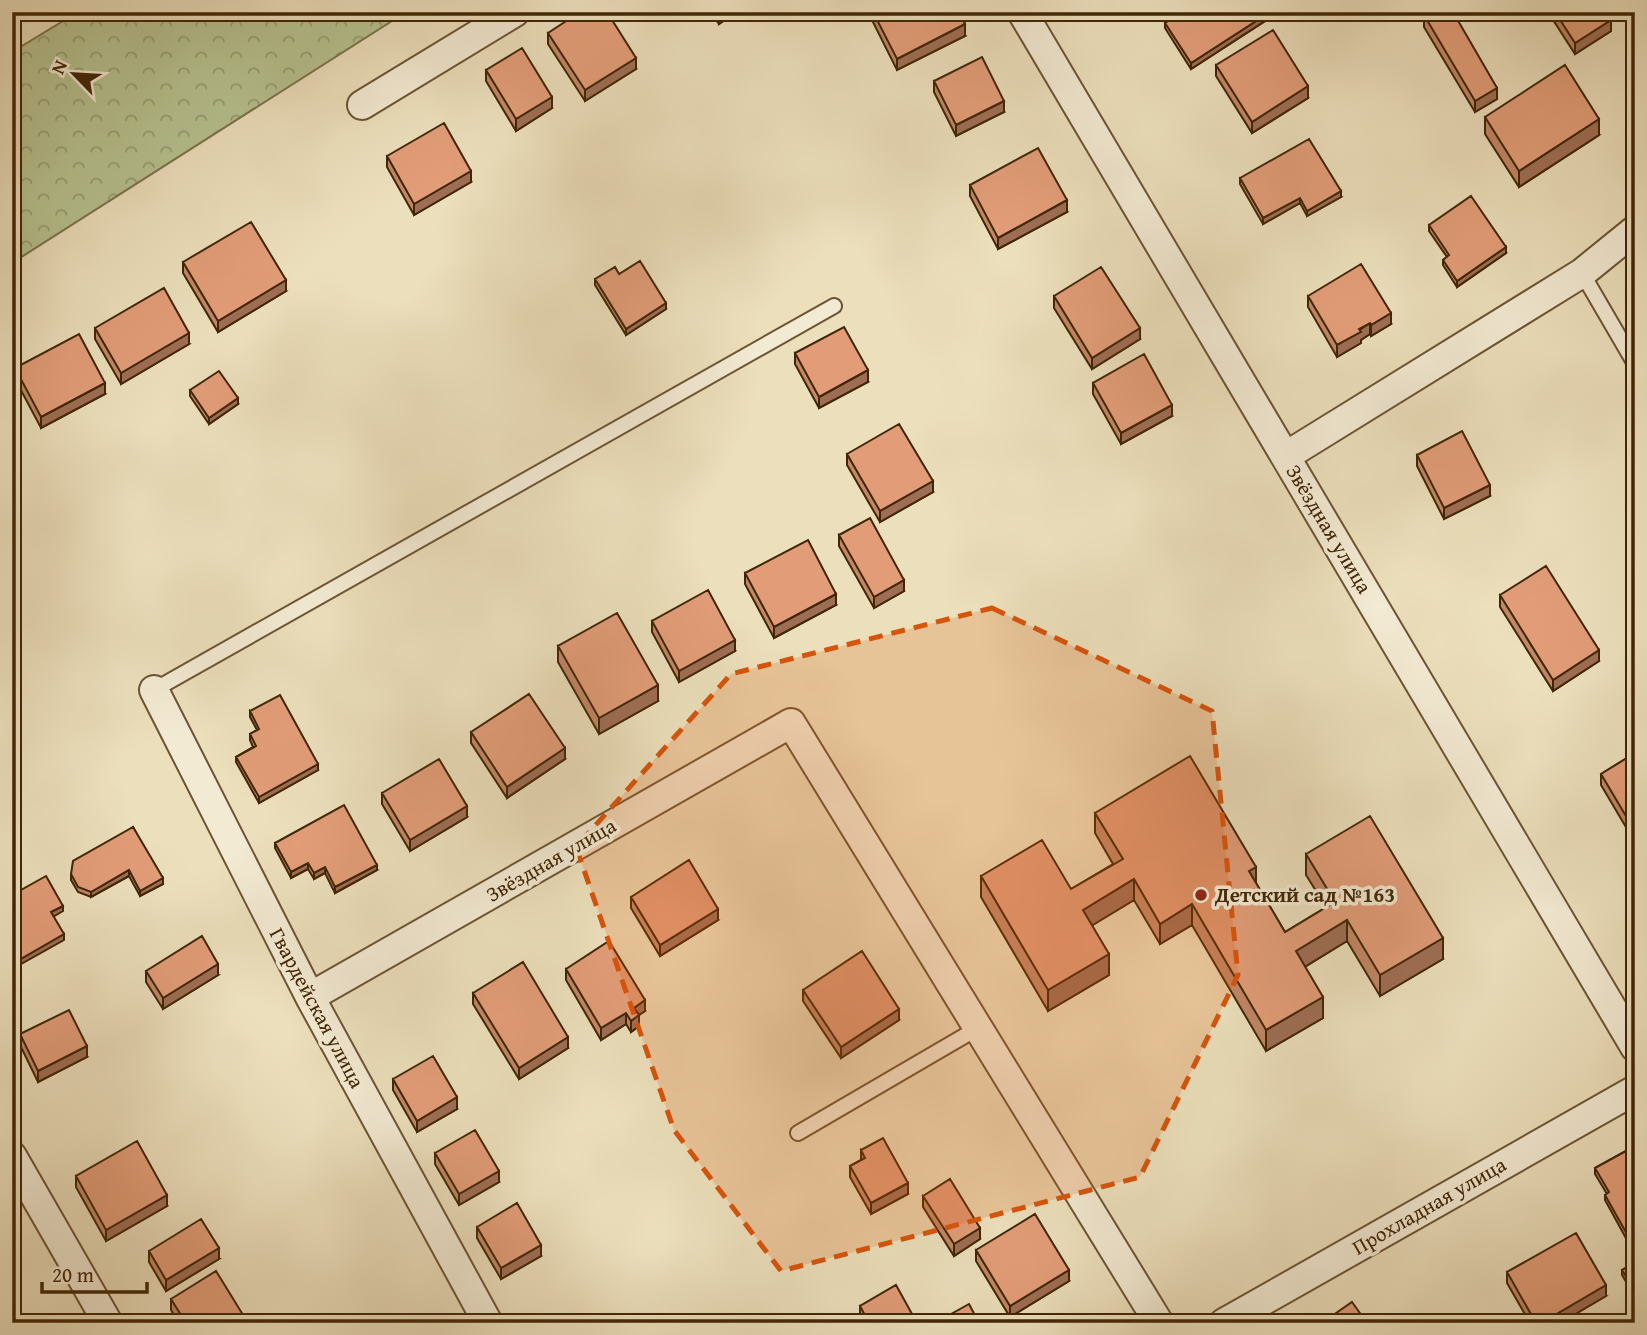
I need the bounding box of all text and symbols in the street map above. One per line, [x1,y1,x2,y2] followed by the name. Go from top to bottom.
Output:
[38,38,108,108] north arrow
[43,55,74,78] text: N
[1279,458,1380,599] street label: Звёздная улица
[480,810,622,909] street label: Звёздная улица
[1214,879,1395,910] place label: Детский cад №163
[1193,887,1209,903] marker: Детский cад №163
[262,922,373,1094] street label: Гвардейская улица
[1346,1149,1512,1262] street label: Прохладная улица
[42,1251,147,1295] scale bar
[52,1259,94,1290] text: 20 m

